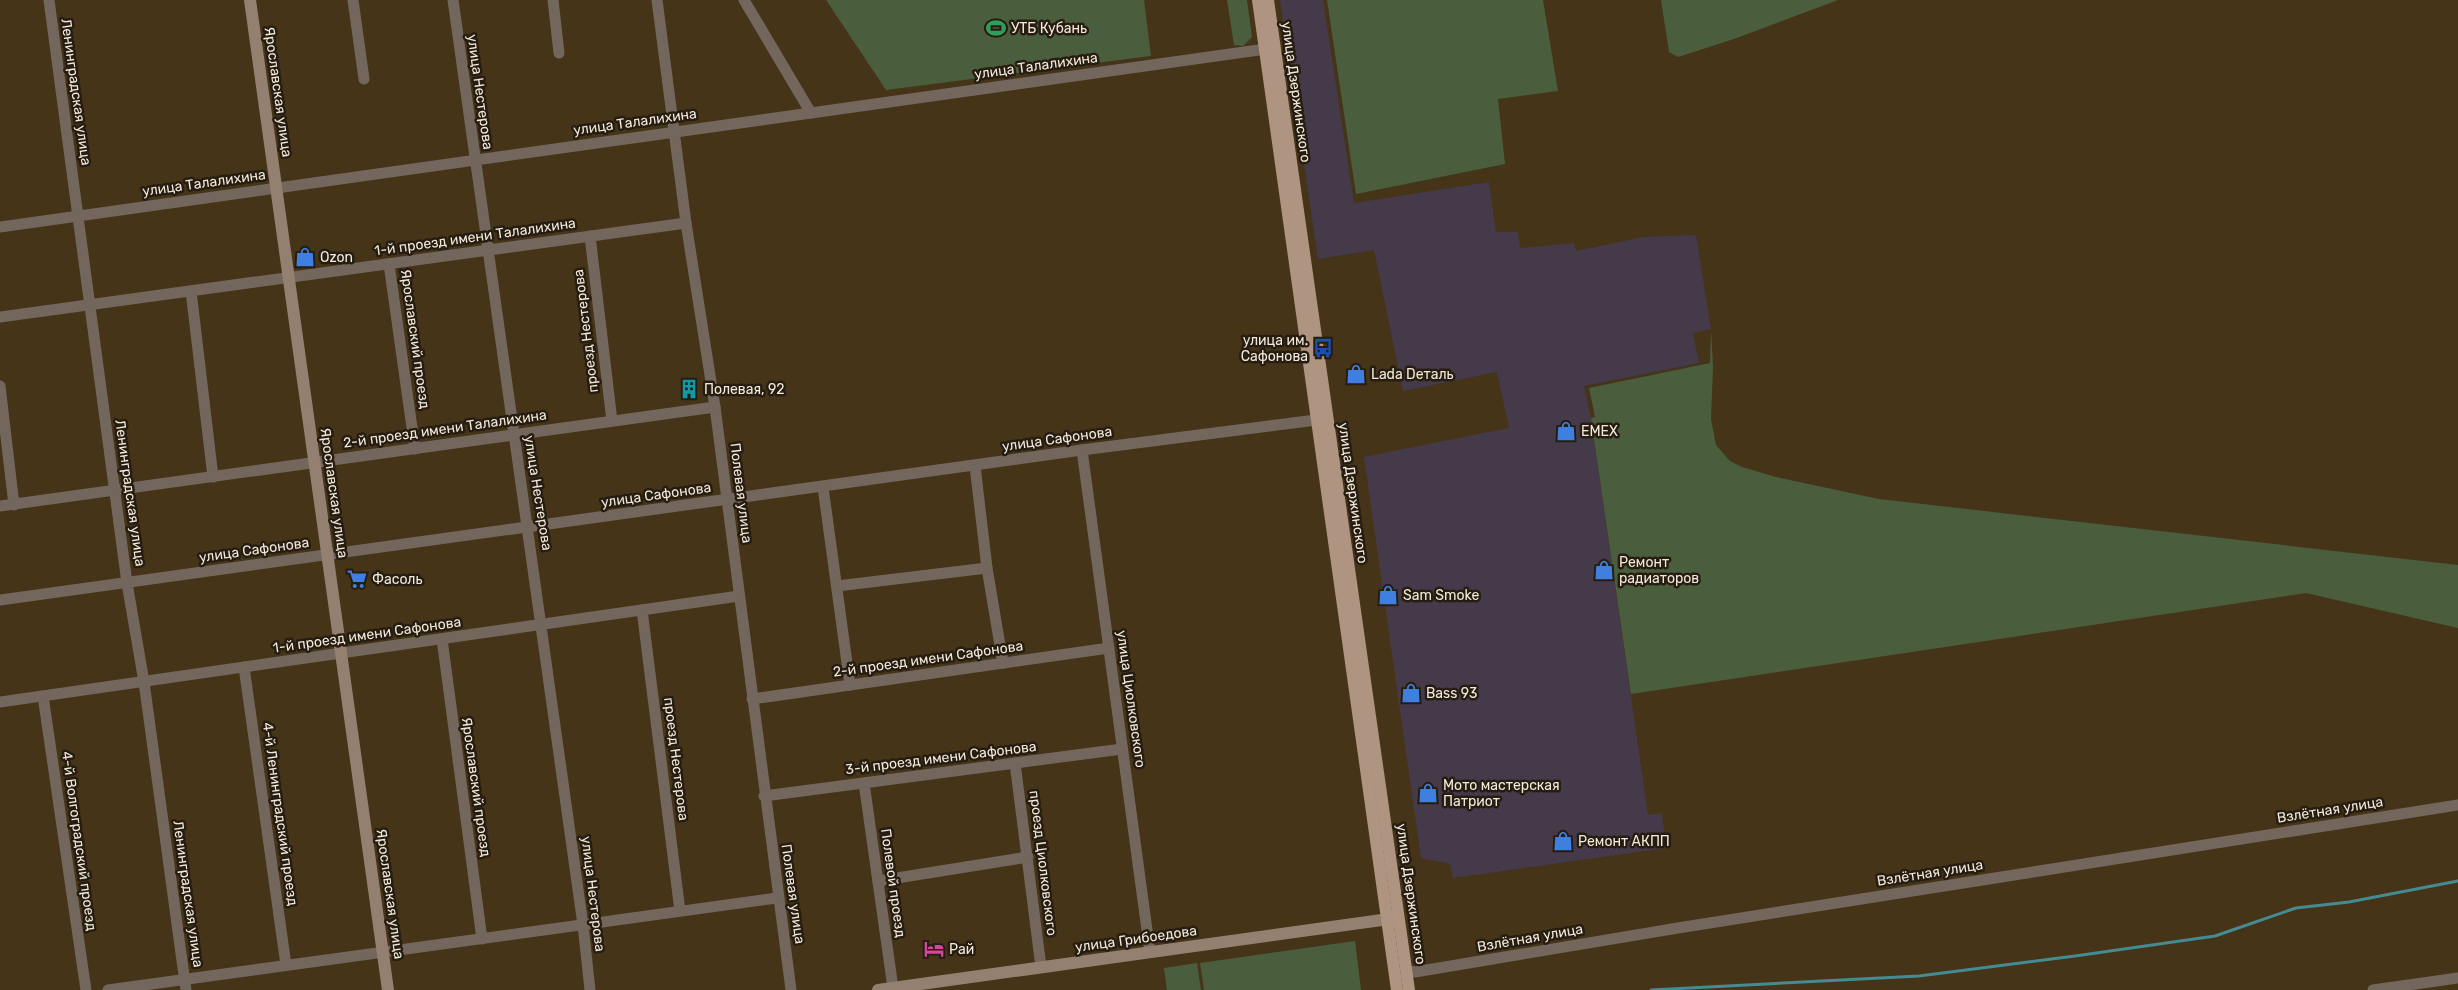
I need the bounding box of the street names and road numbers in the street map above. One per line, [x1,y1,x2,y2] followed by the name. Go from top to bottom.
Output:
[57,17,95,167] street label: Ленинградская улица
[1278,20,1314,164] street label: улица Дзержинского
[260,26,296,158] street label: Ярославская улица
[463,33,497,151] street label: улица Нестерова
[973,49,1099,83] street label: улица Талалихина
[572,105,698,139] street label: улица Талалихина
[141,166,267,200] street label: улица Талалихина
[373,214,577,260] street label: 1-й проезд имени Талалихина
[397,268,433,410] street label: Ярославский проезд
[570,268,602,394] street label: проезд Нестерова
[342,406,548,452] street label: 2-й проезд имени Талалихина
[111,418,149,568] street label: Ленинградская улица
[1335,421,1371,565] street label: улица Дзержинского
[1001,423,1113,455] street label: улица Сафонова
[316,427,352,559] street label: Ярославская улица
[521,434,555,552] street label: улица Нестерова
[726,442,756,544] street label: Полевая улица
[600,479,712,511] street label: улица Сафонова
[198,534,310,566] street label: улица Сафонова
[272,613,462,657] street label: 1-й проезд имени Сафонова
[1113,629,1149,769] street label: улица Циолковского
[832,637,1024,681] street label: 2-й проезд имени Сафонова
[660,696,692,822] street label: проезд Нестерова
[458,716,494,858] street label: Ярославский проезд
[259,721,301,907] street label: 4-й Ленинградский проезд
[845,738,1037,778] street label: 3-й проезд имени Сафонова
[58,750,100,932] street label: 4-й Волгоградский проезд
[1026,789,1060,937] street label: проезд Циолковского
[2276,793,2384,827] street label: Взлётная улица
[169,819,207,969] street label: Ленинградская улица
[1393,822,1429,966] street label: улица Дзержинского
[877,827,909,939] street label: Полевой проезд
[372,828,408,960] street label: Ярославская улица
[577,835,609,953] street label: улица Нестерова
[778,843,808,945] street label: Полевая улица
[1876,856,1984,890] street label: Взлётная улица
[1476,920,1584,956] street label: Взлётная улица
[1074,922,1198,956] street label: улица Грибоедова

